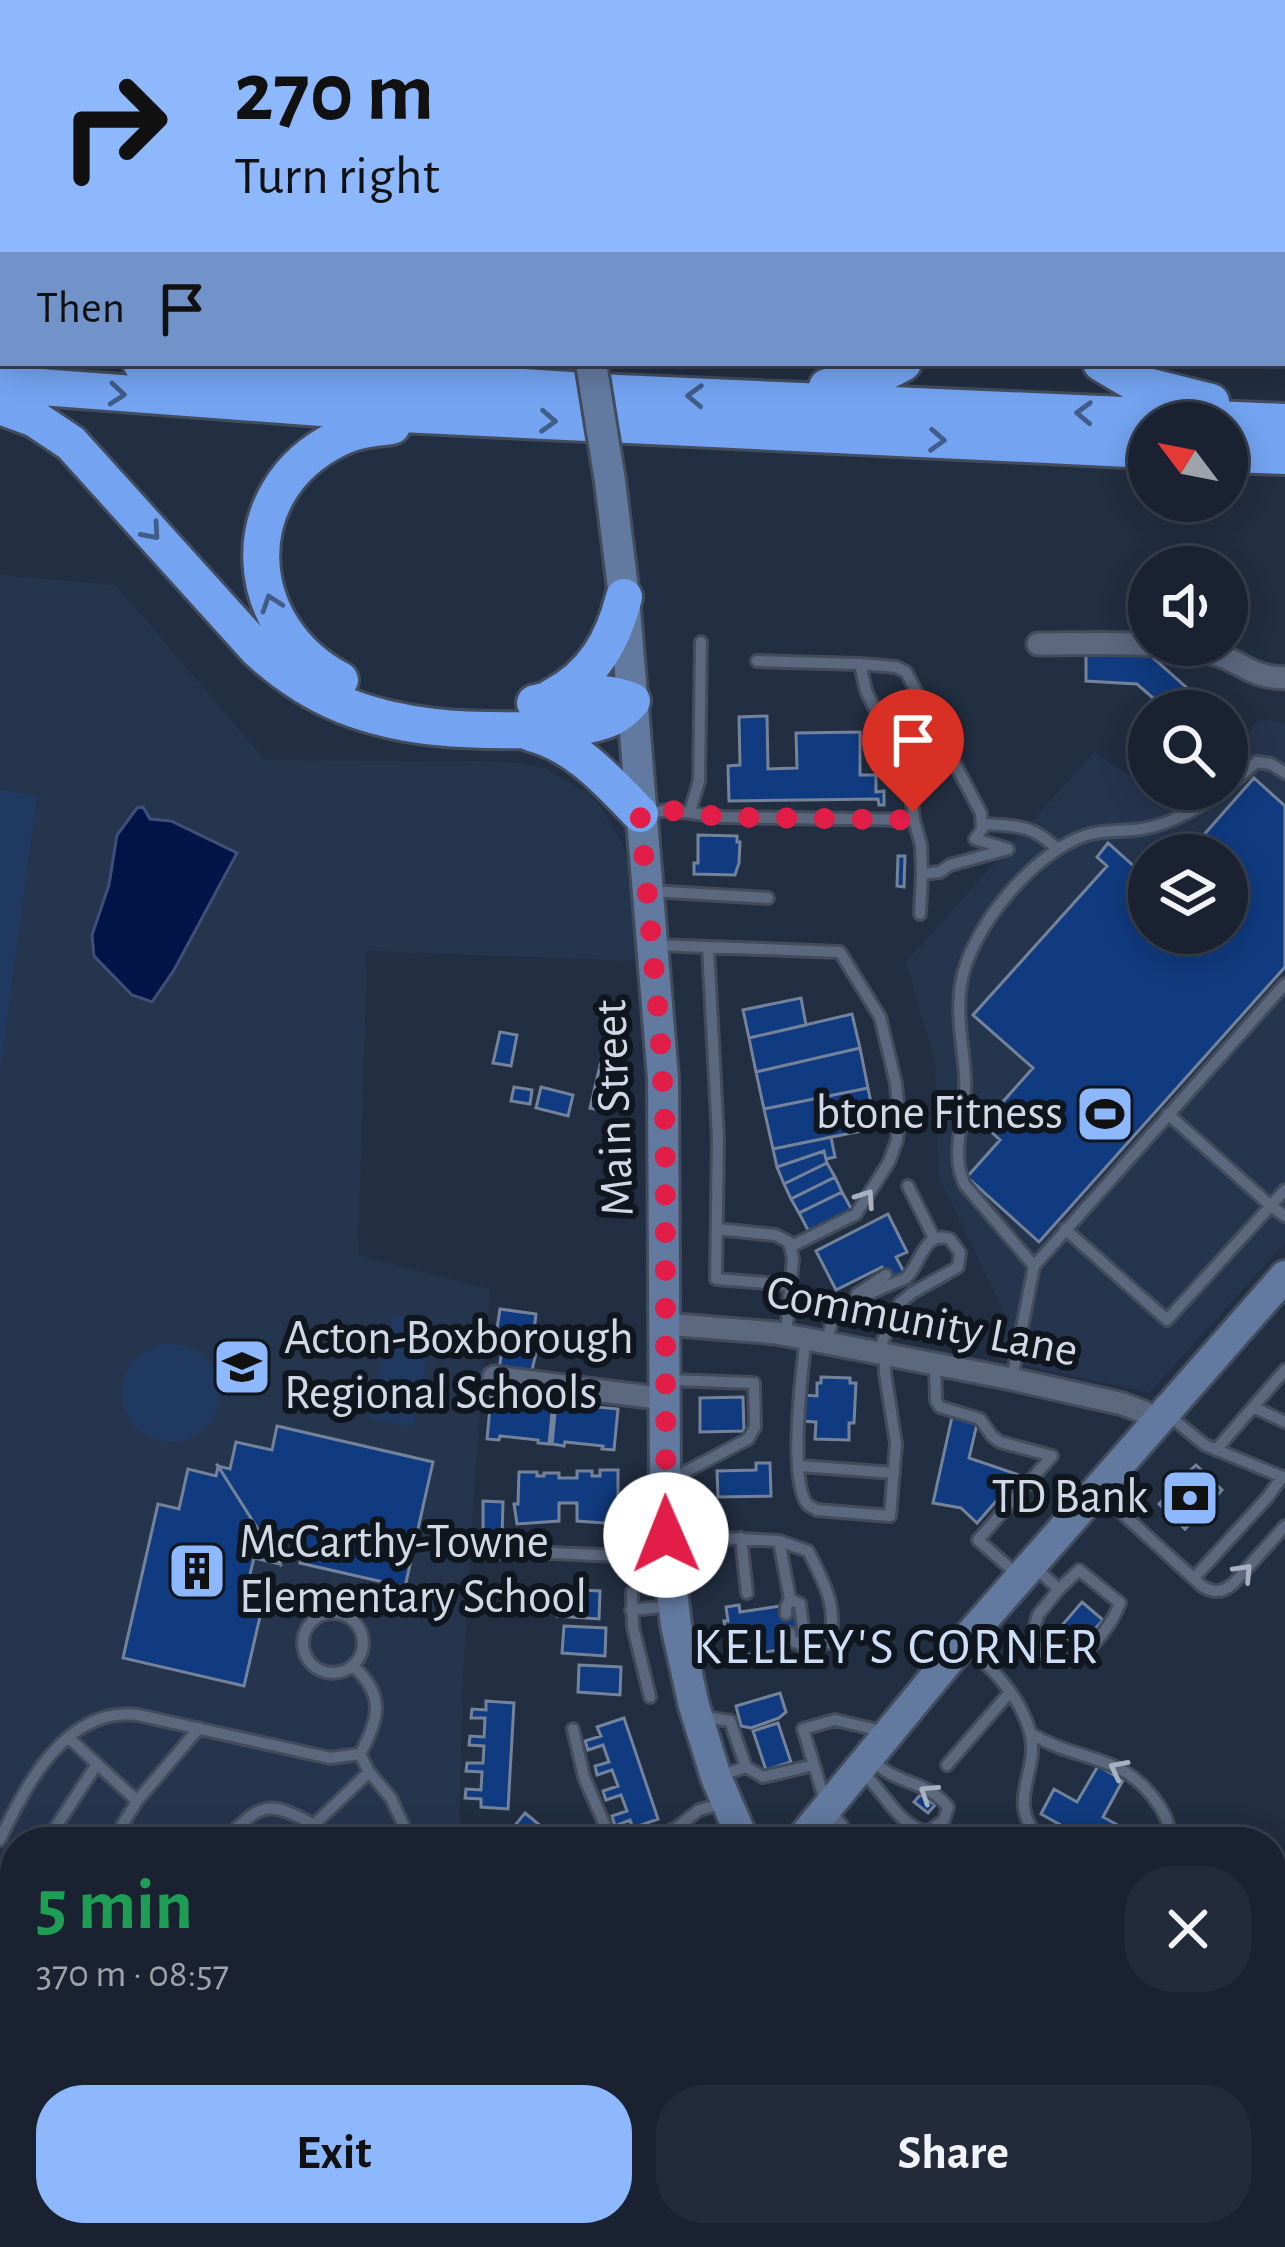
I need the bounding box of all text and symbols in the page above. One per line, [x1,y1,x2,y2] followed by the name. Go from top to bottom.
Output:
[36,48,192,204] icon: right
[234,52,434,136] text: 270 m
[234,150,440,204] text: Turn right
[149,276,215,342] icon: arrive
[36,286,125,331] text: Then
[108,380,127,406] one-way arrow
[685,383,704,409] one-way arrow
[1074,400,1093,426] one-way arrow
[1128,402,1248,522] north arrow
[1128,402,1248,954] map controls
[539,408,558,434] one-way arrow
[928,427,947,453] one-way arrow
[138,518,159,540] one-way arrow
[1128,546,1248,666] button: sound
[260,593,285,614] one-way arrow
[862,689,964,812] pin
[1128,690,1248,810] button: search
[880,707,946,773] icon: arrive
[1128,834,1248,954] button: layers
[587,999,643,1217] street label: Main Street
[1074,1083,1136,1145] sports icon: btone Fitness
[816,1090,1063,1138] place label: btone Fitness
[852,1189,874,1211] one-way arrow
[762,1268,1082,1376] street label: Community Lane
[284,1315,634,1418] place label: Acton-Boxborough Regional Schools
[211,1336,273,1398] school or university icon: Acton-Boxborough Regional Schools
[1159,1467,1221,1529] bank icon: TD Bank
[603,1472,729,1598] position arrow
[991,1474,1148,1522] place label: TD Bank
[239,1519,587,1622] place label: McCarthy-Towne Elementary School
[166,1540,228,1602] building icon: McCarthy-Towne Elementary School
[1229,1564,1251,1586] one-way arrow
[693,1622,1101,1673] district label: KELLEY'S CORNER
[1110,1760,1131,1783] one-way arrow
[920,1785,942,1807] one-way arrow
[1125,1866,1251,1992] button: close
[36,1870,193,1942] text: 5 min
[36,1955,229,1994] text: 370 m · 08:57
[36,2085,632,2223] button: Exit
[656,2085,1251,2223] button: Share

